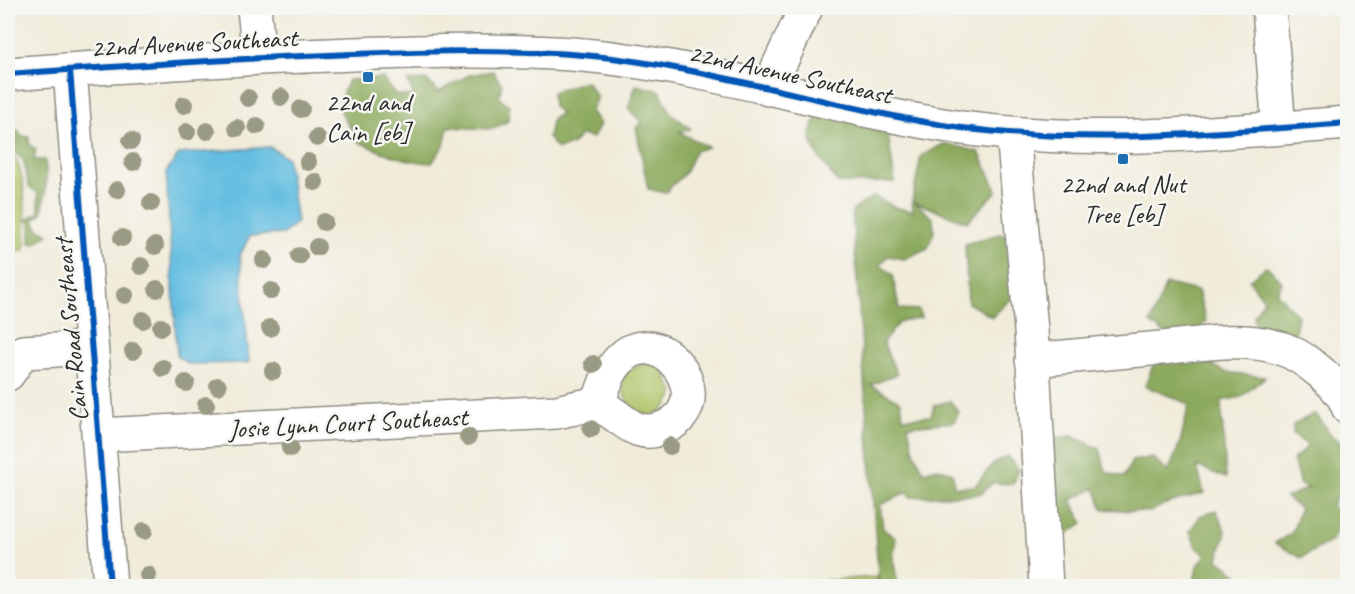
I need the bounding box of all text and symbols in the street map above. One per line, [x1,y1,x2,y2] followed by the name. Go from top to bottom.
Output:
[90,21,300,65] street label: 22nd Avenue Southeast
[685,36,897,112] street label: 22nd Avenue Southeast
[361,70,375,84] marker: 22nd and Cain [eb]
[326,86,414,149] place label: 22nd and Cain [eb]
[1116,152,1130,166] marker: 22nd and Nut Tree [eb]
[1061,168,1188,231] place label: 22nd and Nut Tree [eb]
[46,234,95,423] street label: Cain Road Southeast
[226,400,471,446] street label: Josie Lynn Court Southeast

